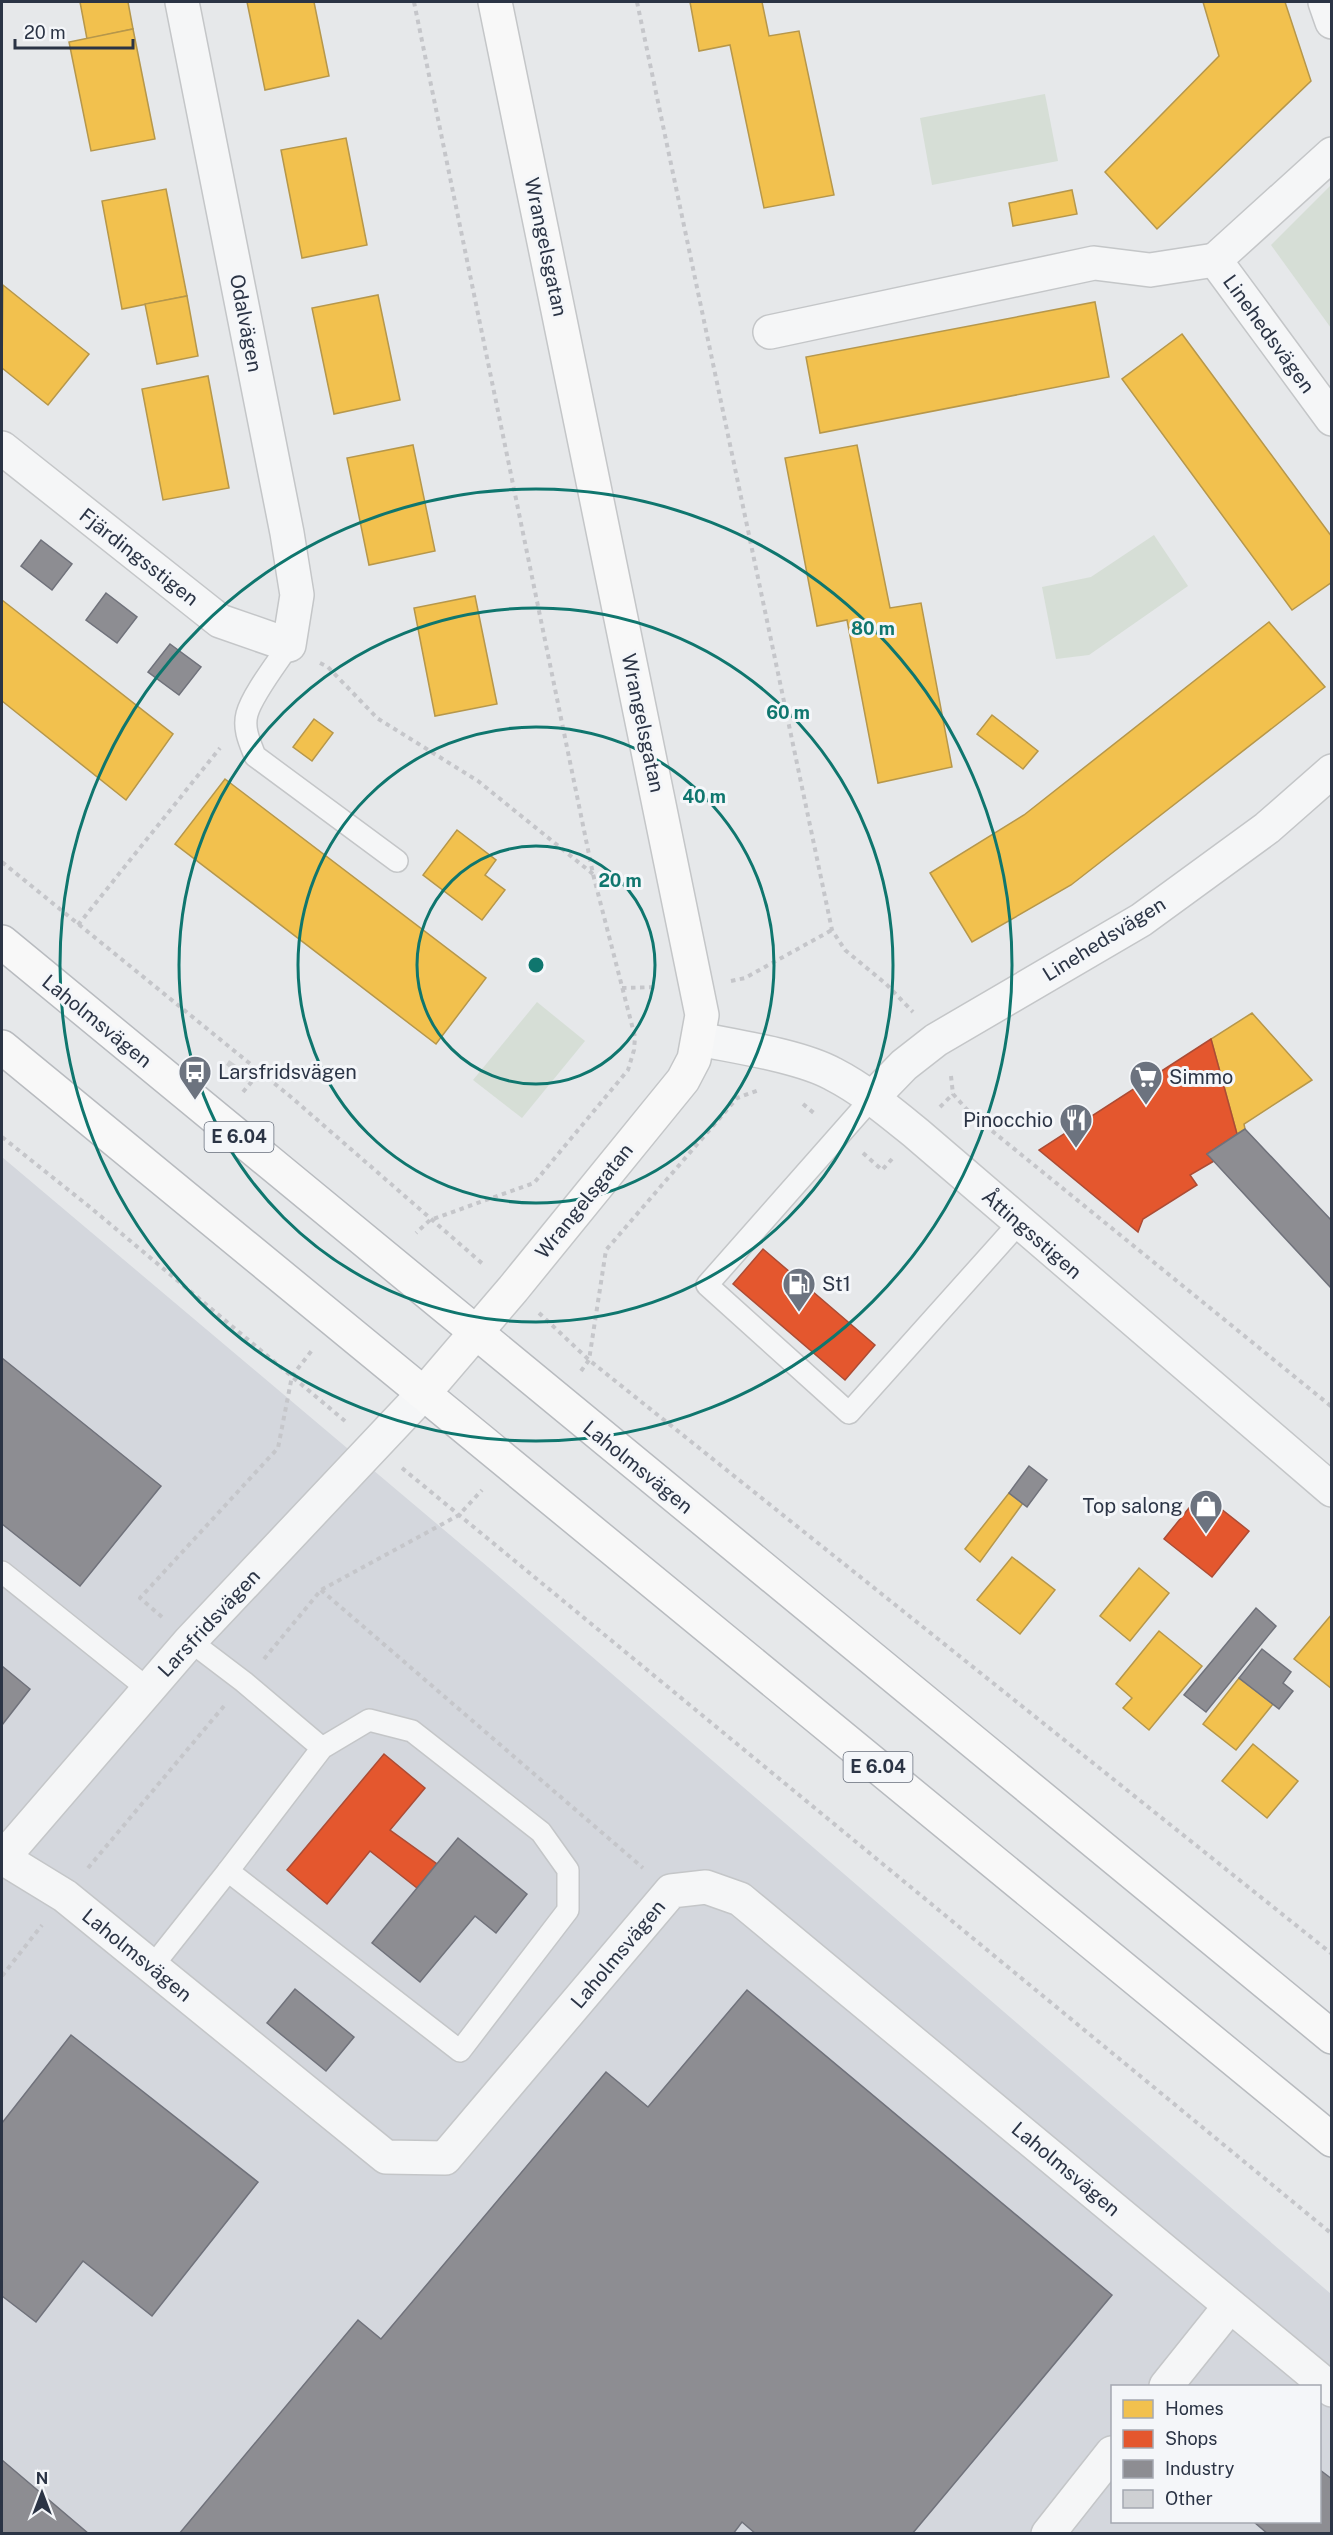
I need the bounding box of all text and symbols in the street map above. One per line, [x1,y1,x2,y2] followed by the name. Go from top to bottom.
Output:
[15,12,134,50] scale bar
[24,22,66,43] text: 20 m
[520,175,572,319] street label: Wrangelsgatan
[1218,270,1320,398] street label: Linehedsvägen
[225,272,267,374] street label: Odalvägen
[75,503,203,611] street label: Fjärdingsstigen
[851,618,895,639] text: 80 m
[617,651,669,795] street label: Wrangelsgatan
[766,702,810,723] text: 60 m
[682,786,726,807] text: 40 m
[598,870,642,891] text: 20 m
[1038,892,1170,986] street label: Linehedsvägen
[526,955,546,975] centre of rings
[37,969,157,1073] street label: Laholmsvägen
[177,1054,213,1101] bus stop icon: Larsfridsvägen
[1128,1059,1164,1106] supermarket icon: Simmo
[218,1060,357,1084] place label: Larsfridsvägen
[1169,1065,1233,1089] place label: Simmo
[1058,1102,1094,1149] restaurant icon: Pinocchio
[963,1108,1053,1132] place label: Pinocchio
[204,1122,274,1152] road number: E 6.04
[530,1139,638,1263] street label: Wrangelsgatan
[977,1183,1088,1284] street label: Åttingsstigen
[781,1266,817,1313] fuel station icon: St1
[822,1272,851,1296] place label: St1
[578,1415,698,1519] street label: Laholmsvägen
[1188,1488,1224,1535] shop icon: Top salong
[1082,1494,1183,1518] place label: Top salong
[153,1564,265,1682] street label: Larsfridsvägen
[844,1752,912,1782] road number: E 6.04
[566,1895,670,2013] street label: Laholmsvägen
[77,1903,197,2007] street label: Laholmsvägen
[1007,2117,1125,2221] street label: Laholmsvägen
[1111,2385,1321,2523] legend
[1165,2398,1224,2419] text: Homes
[1165,2428,1217,2449] text: Shops
[1165,2458,1235,2479] text: Industry
[12,2463,72,2523] north arrow
[36,2469,48,2488] text: N
[1165,2488,1213,2509] text: Other

